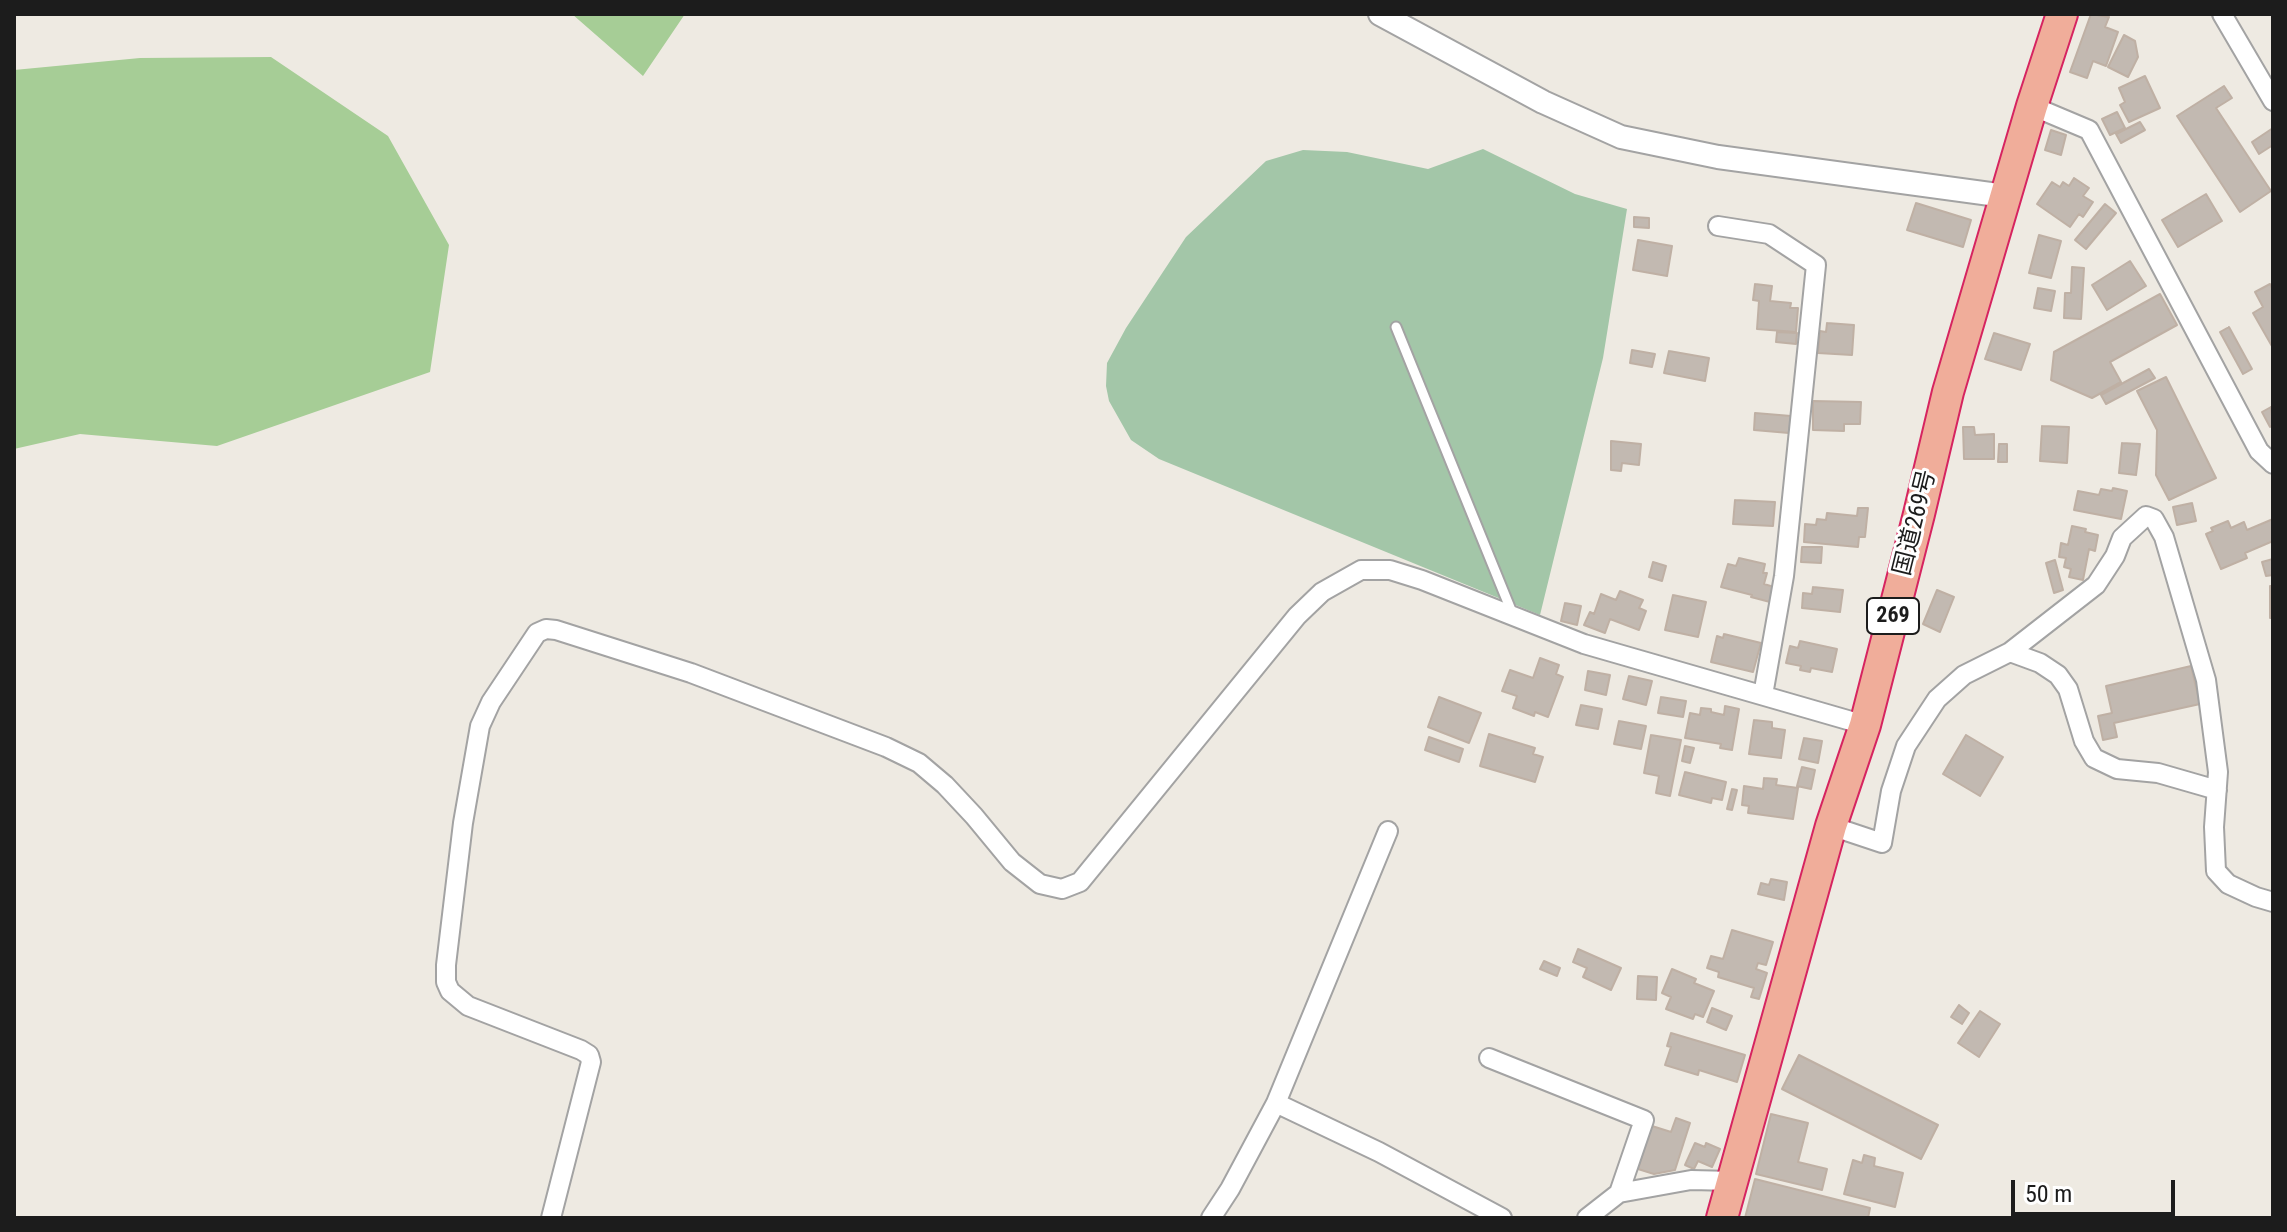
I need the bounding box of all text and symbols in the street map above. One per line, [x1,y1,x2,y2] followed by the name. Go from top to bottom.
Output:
[1889,467,1943,579] street label: 国道269号
[1867,598,1919,634] road number: 269
[2015,1164,2179,1214] scale bar
[2025,1180,2072,1208] text: 50 m

